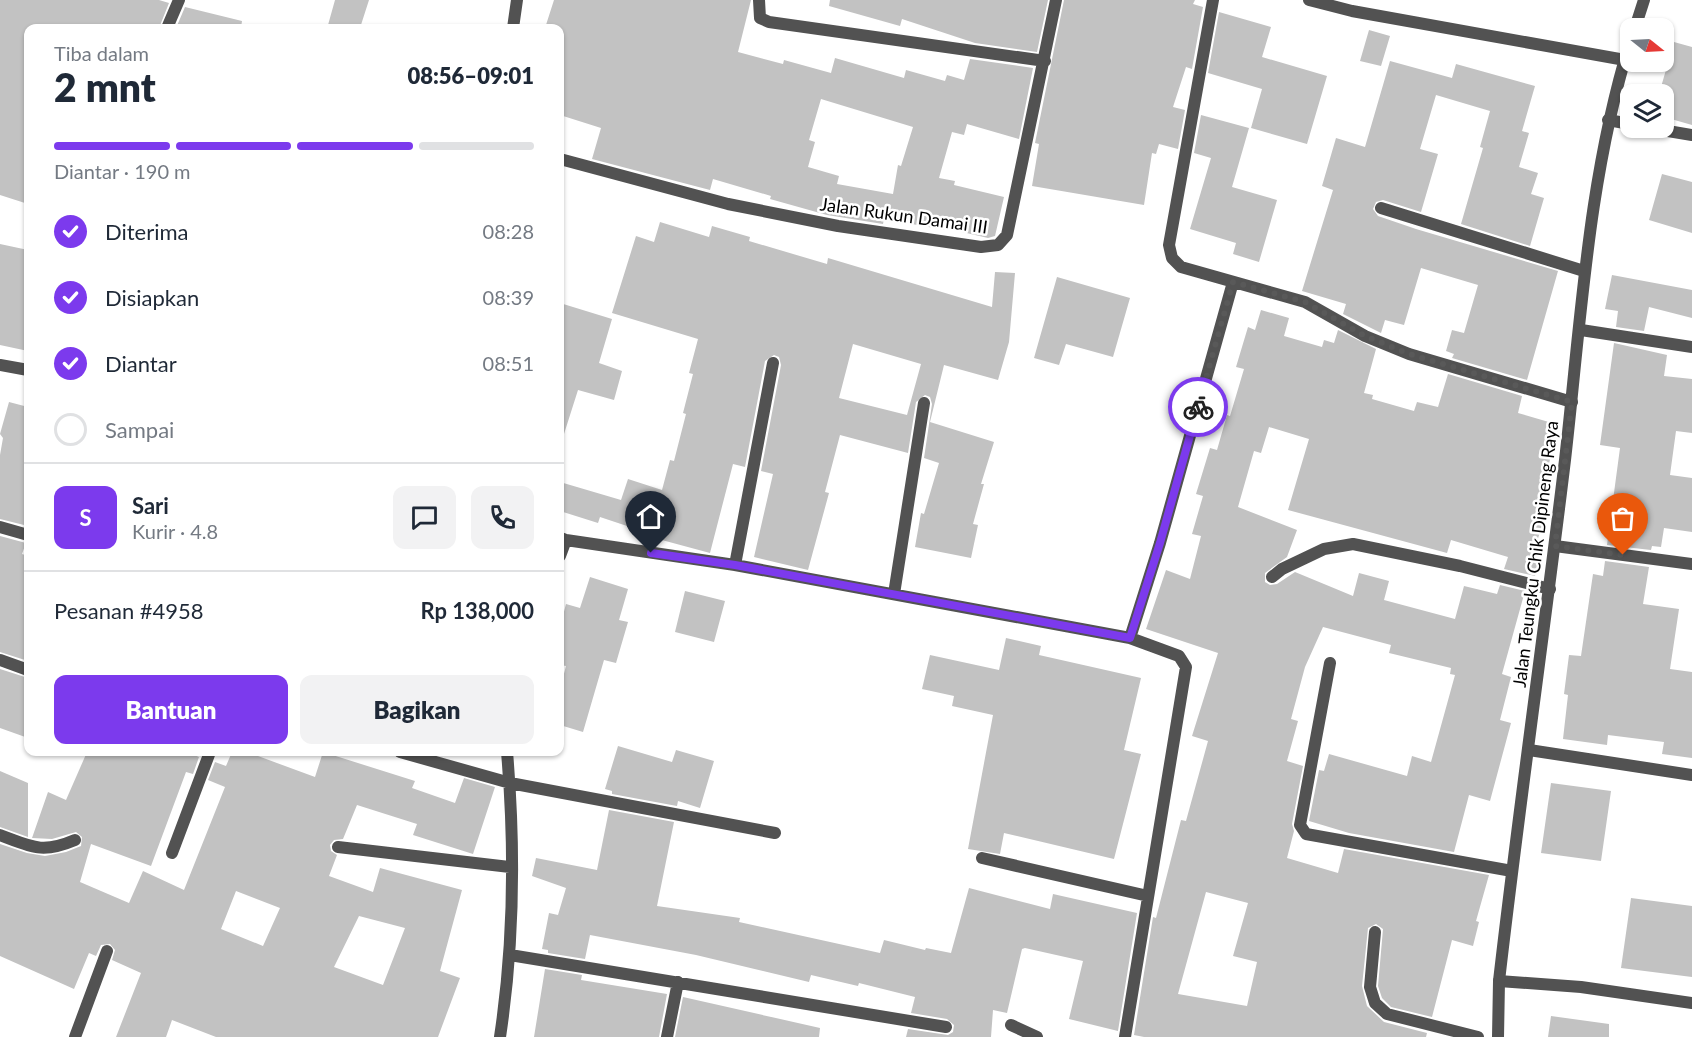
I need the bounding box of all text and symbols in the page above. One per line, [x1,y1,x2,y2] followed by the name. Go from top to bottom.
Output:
[1620,18,1674,72] north arrow
[1620,18,1674,138] map controls
[54,41,149,65] text: Tiba dalam
[408,62,534,89] text: 08:56–09:01
[54,64,156,110] text: 2 mnt
[1620,84,1674,138] button: layers
[54,159,191,183] text: Diantar · 190 m
[819,192,989,238] street label: Jalan Rukun Damai III
[54,215,87,248] icon: check
[105,218,189,245] text: Diterima
[483,219,534,243] text: 08:28
[54,281,87,314] icon: check
[105,284,199,311] text: Disiapkan
[483,285,534,309] text: 08:39
[54,347,87,380] icon: check
[105,350,177,377] text: Diantar
[483,351,534,375] text: 08:51
[1168,377,1228,437] courier
[1182,391,1215,424] icon: bike
[105,416,174,443] text: Sampai
[1508,419,1562,689] street label: Jalan Teungku Chik Dipineng Raya
[393,486,456,549] button: chat
[471,486,534,549] button: phone
[625,491,676,553] pin
[132,492,169,519] text: Sari
[1597,493,1648,555] pin
[634,500,667,533] icon: home
[1606,502,1639,535] icon: bag
[79,504,92,531] text: S
[132,519,218,543] text: Kurir · 4.8
[54,597,204,624] text: Pesanan #4958
[420,597,534,624] text: Rp 138,000
[54,675,288,744] button: Bantuan
[300,675,534,744] button: Bagikan

